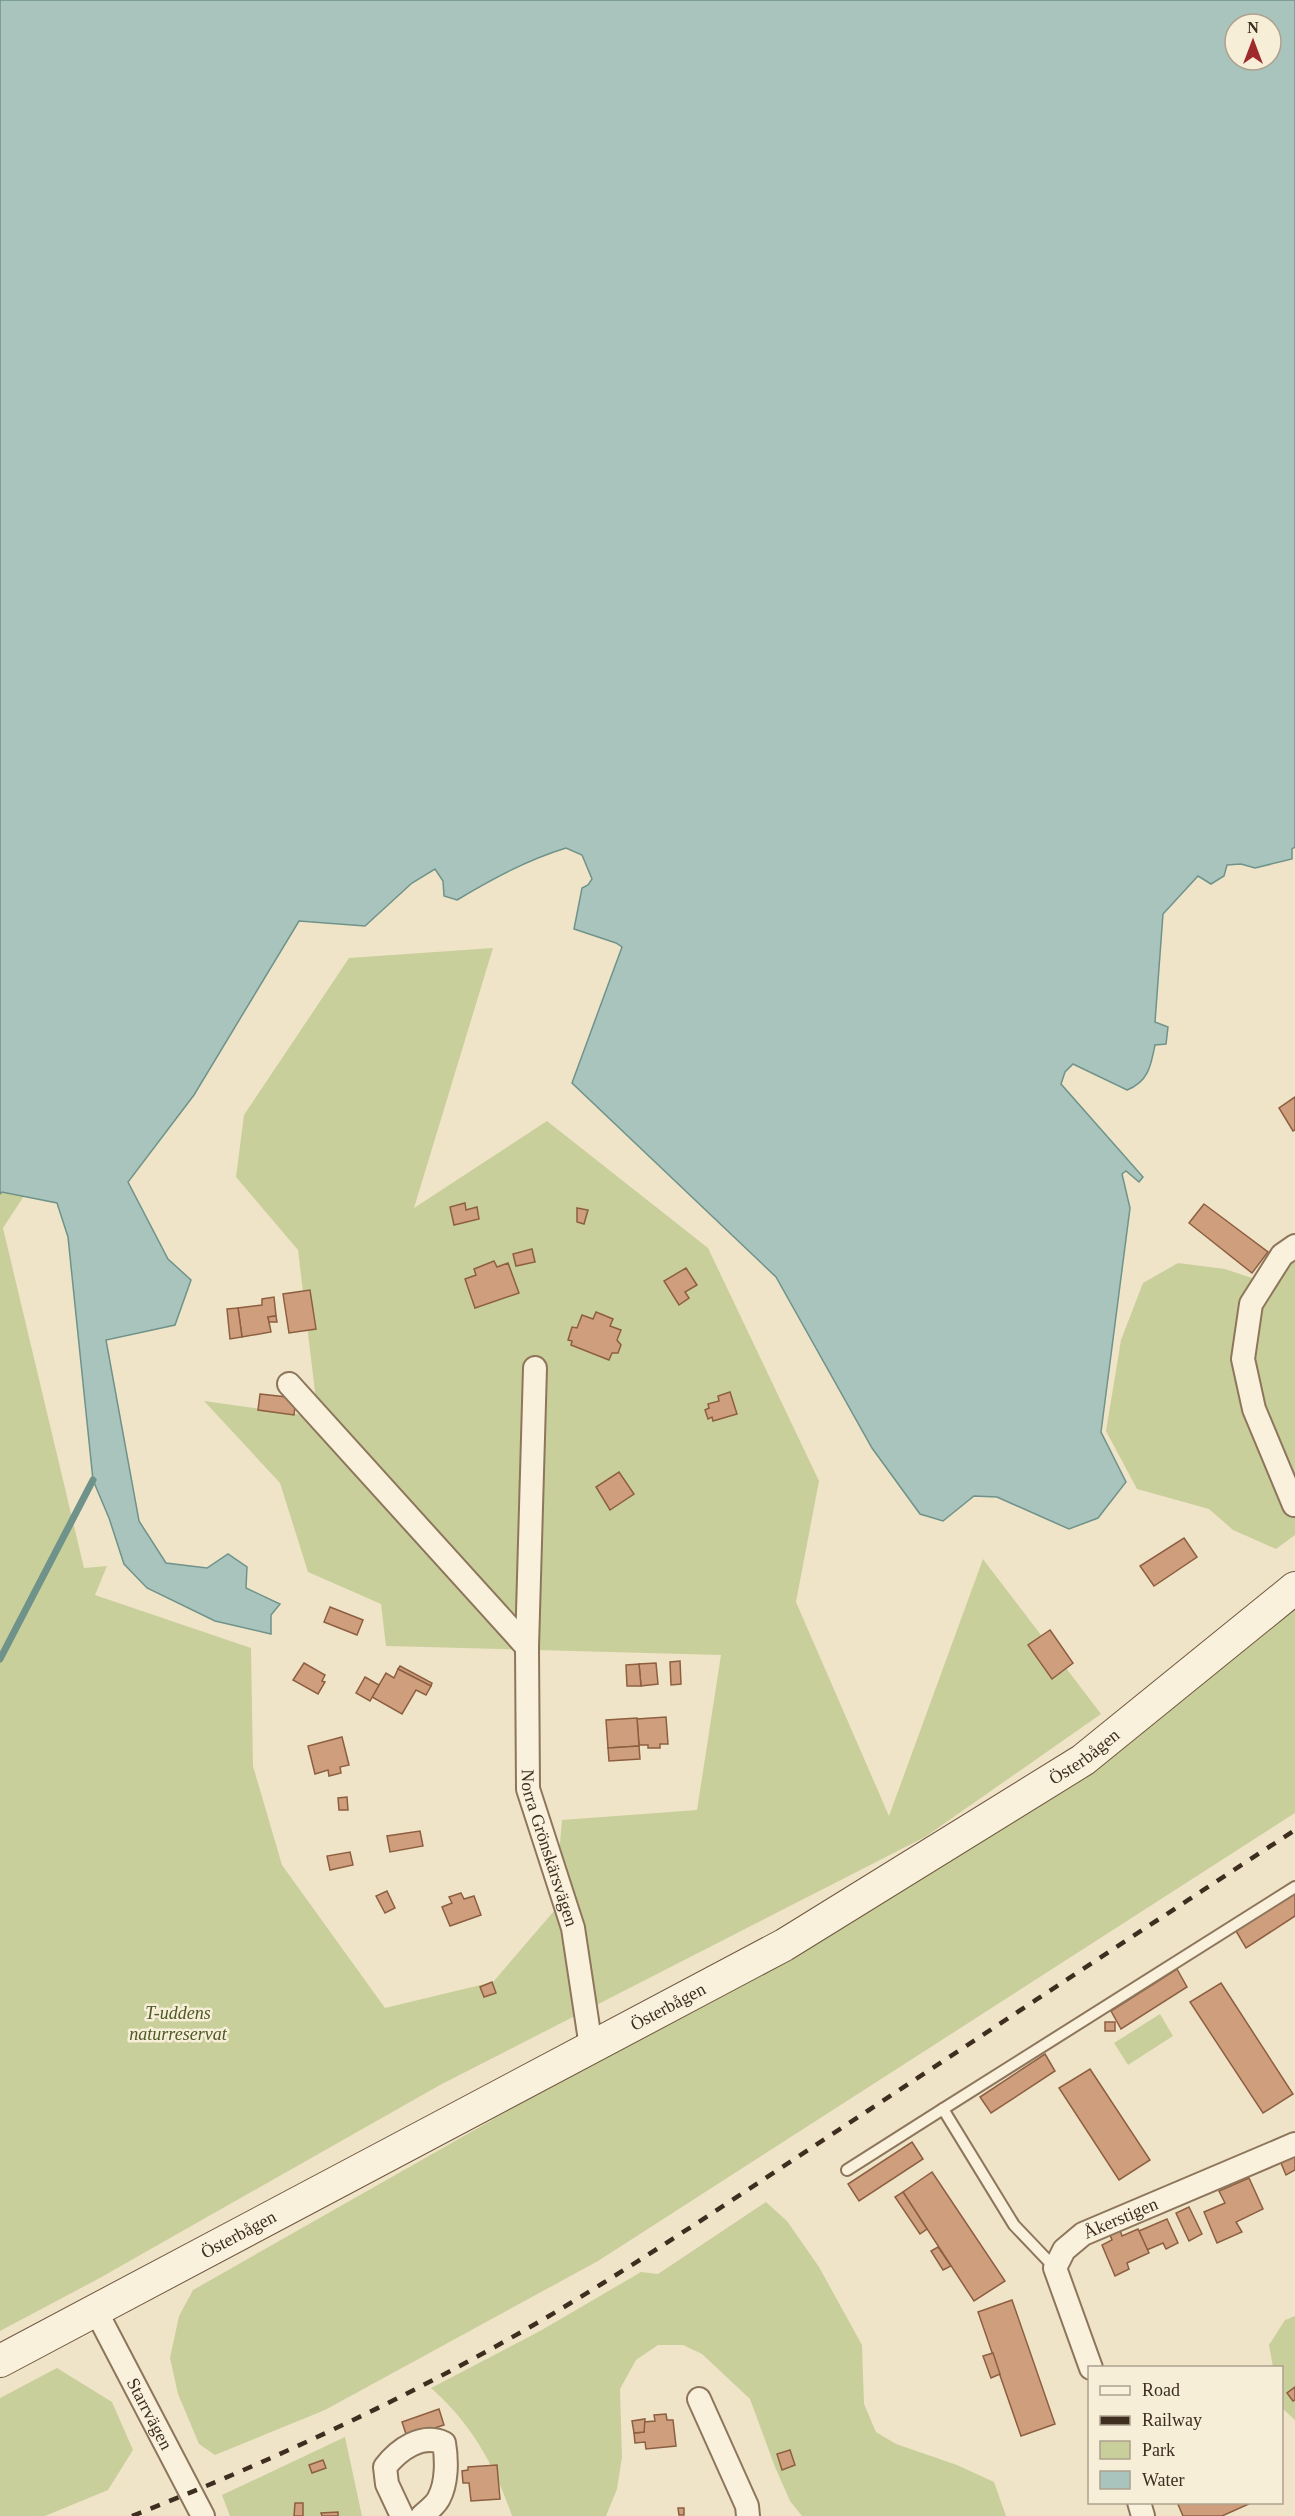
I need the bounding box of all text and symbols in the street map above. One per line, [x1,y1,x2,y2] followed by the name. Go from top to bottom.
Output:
[1223,12,1283,72] north arrow
[1247,19,1259,36] text: N
[1045,1725,1123,1789] street label: Österbågen
[518,1769,582,1929] street label: Norra Grönskärsvägen
[627,1979,709,2035] street label: Österbågen
[129,2003,228,2044] park label: T-uddens naturreservat
[1080,2193,1161,2243] street label: Åkerstigen
[198,2206,279,2263] street label: Österbågen
[1088,2366,1283,2504] legend
[123,2375,177,2453] street label: Starrvägen
[1142,2380,1180,2400] text: Road
[1142,2410,1202,2430] text: Railway
[1142,2440,1175,2460] text: Park
[1142,2470,1185,2490] text: Water

